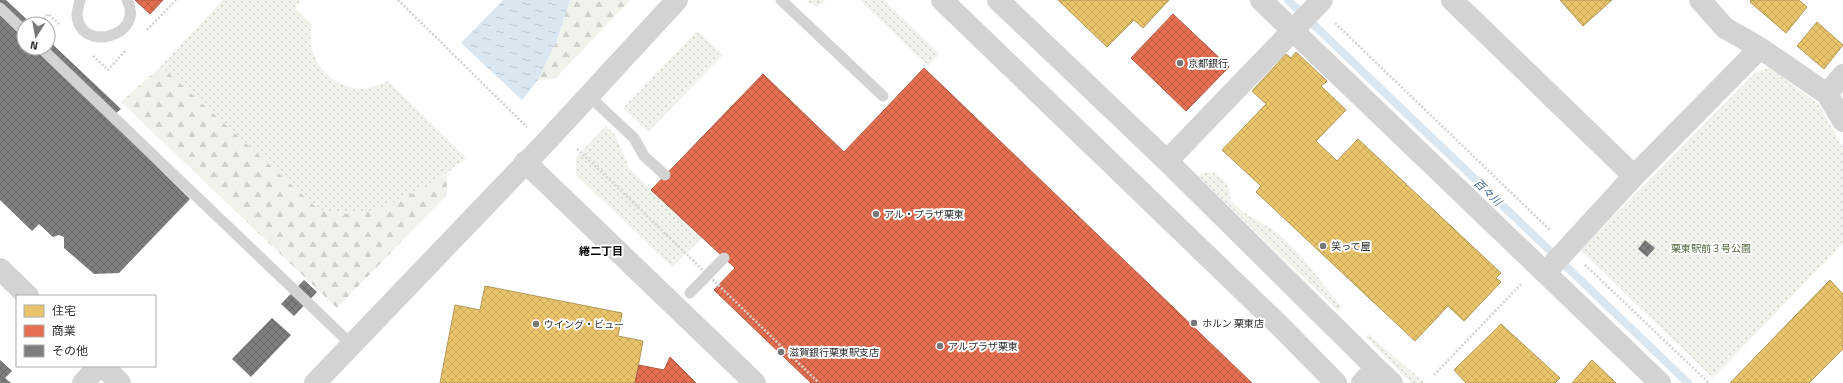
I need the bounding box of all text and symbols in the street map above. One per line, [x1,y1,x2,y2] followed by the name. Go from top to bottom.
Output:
[16,16,56,56] north arrow
[29,37,39,54] text: N
[1188,56,1228,71] place label: 京都銀行
[1175,58,1185,68] marker: 京都銀行
[1471,175,1506,210] water label: 百々川
[884,207,964,222] place label: アル・プラザ栗東
[871,209,881,219] marker: アル・プラザ栗東
[1331,239,1371,254] place label: 笑って屋
[1318,241,1328,251] marker: 笑って屋
[1671,241,1751,256] park label: 栗東駅前３号公園
[579,243,623,259] district label: 綣二丁目
[16,295,156,367] legend
[52,301,76,320] text: 住宅
[1202,316,1264,331] place label: ホルン 栗東店
[544,317,624,332] place label: ウイング・ビュー
[1189,318,1199,328] marker: ホルン 栗東店
[531,319,541,329] marker: ウイング・ビュー
[52,321,76,340] text: 商業
[948,339,1018,354] place label: アルプラザ栗東
[52,341,88,360] text: その他
[935,341,945,351] marker: アルプラザ栗東
[789,345,879,360] place label: 滋賀銀行栗東駅支店
[776,347,786,357] marker: 滋賀銀行栗東駅支店

